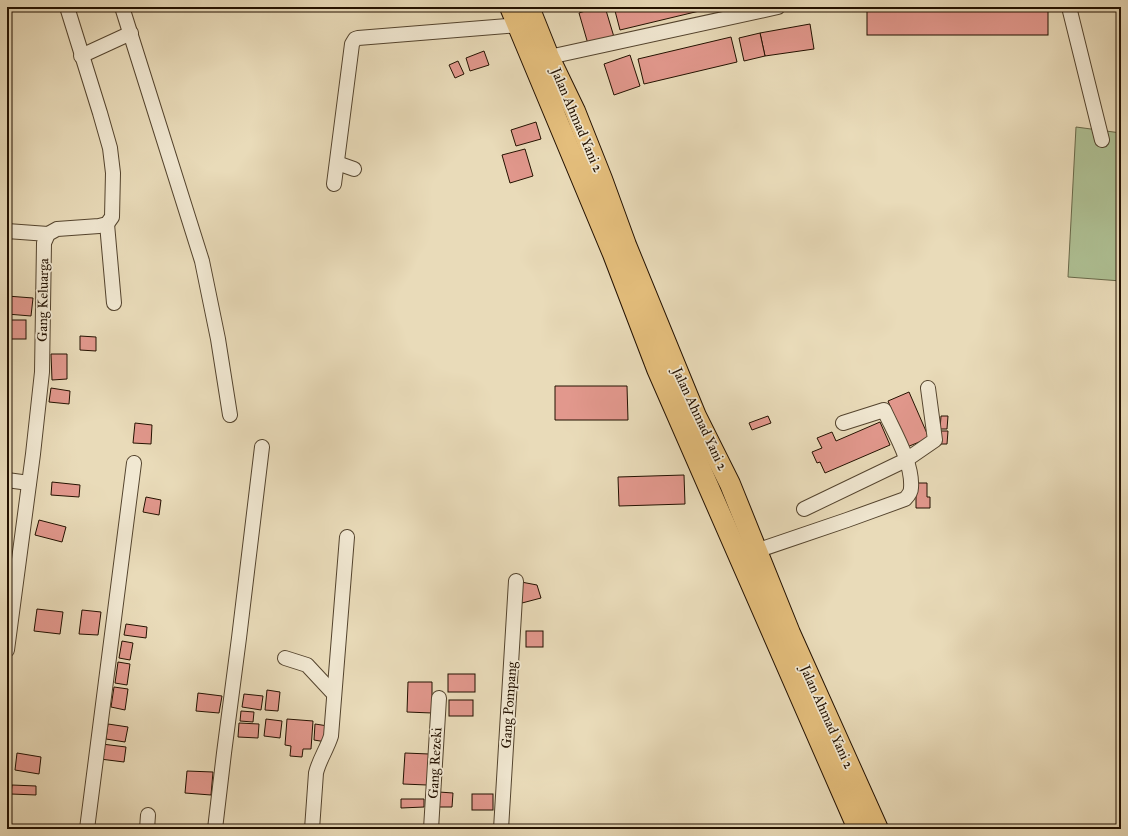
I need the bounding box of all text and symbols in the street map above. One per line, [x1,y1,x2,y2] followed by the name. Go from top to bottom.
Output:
[546,63,607,175] street label: Jalan Ahmad Yani 2
[34,258,52,342] street label: Gang Keluarga
[667,363,731,474] street label: Jalan Ahmad Yani 2
[497,661,521,749] street label: Gang Pompang
[795,661,858,772] street label: Jalan Ahmad Yani 2
[425,727,445,799] street label: Gang Rezeki

